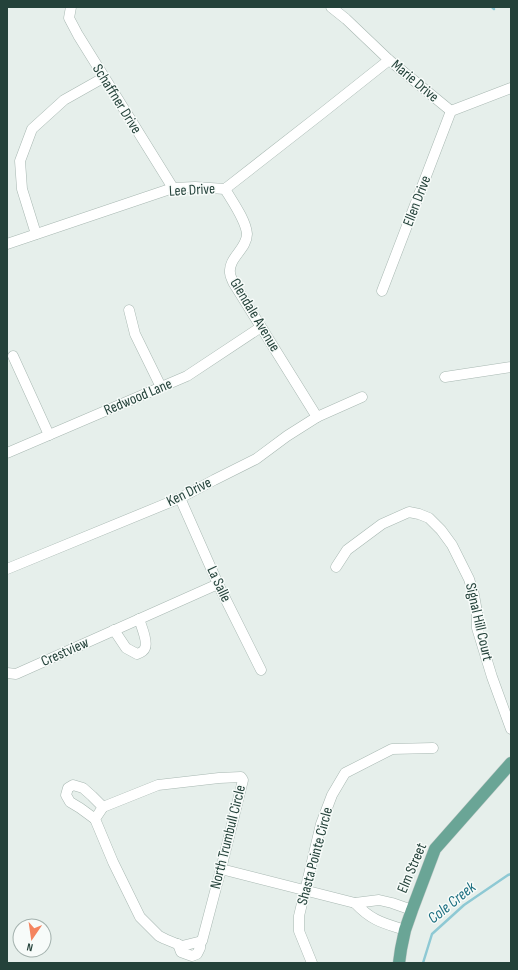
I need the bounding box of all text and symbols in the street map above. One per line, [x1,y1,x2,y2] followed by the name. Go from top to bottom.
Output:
[387,56,443,106] street label: Marie Drive
[88,61,146,137] street label: Schaffner Drive
[399,173,435,229] street label: Ellen Drive
[169,179,215,201] street label: Lee Drive
[226,275,284,355] street label: Glendale Avenue
[101,374,175,420] street label: Redwood Lane
[163,473,215,511] street label: Ken Drive
[202,563,236,605] street label: La Salle
[461,581,497,663] street label: Signal Hill Court
[38,633,92,671] street label: Crestview
[206,783,250,891] street label: North Trumbull Circle
[293,805,337,907] street label: Shasta Pointe Circle
[393,840,431,896] street label: Elm Street
[424,877,481,928] water label: Cole Creek
[12,918,52,958] north arrow
[25,940,34,954] text: N

